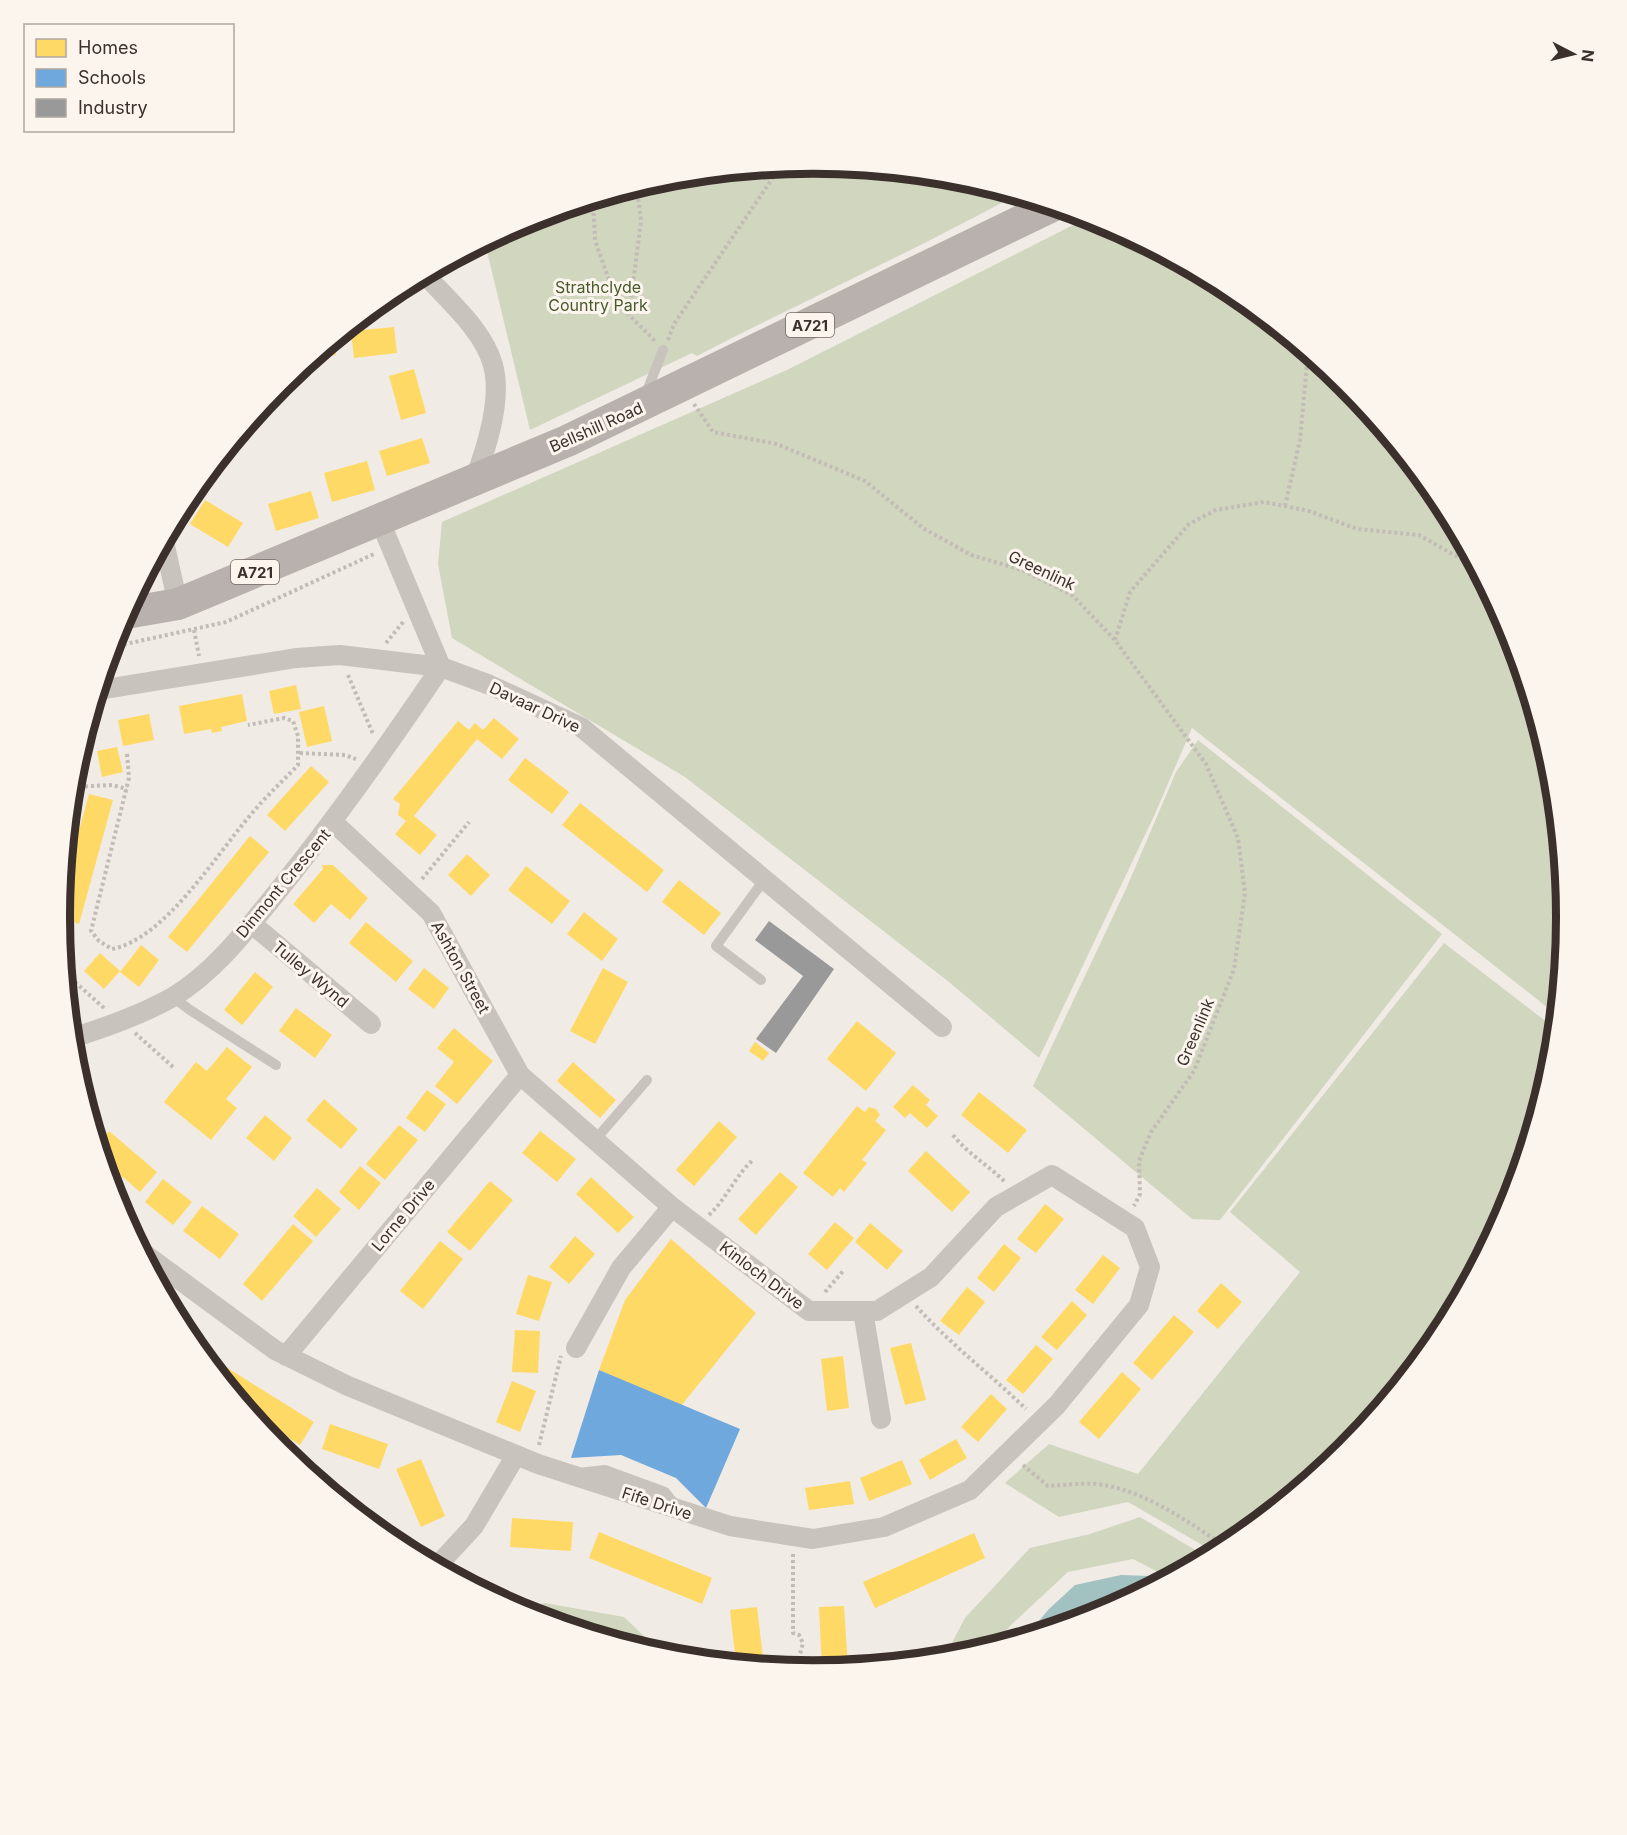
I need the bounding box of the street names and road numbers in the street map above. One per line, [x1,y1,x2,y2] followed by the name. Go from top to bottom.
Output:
[786,313,834,337] road number: A721
[546,397,646,457] street label: Bellshill Road
[1005,546,1079,594] street label: Greenlink
[231,560,279,584] road number: A721
[487,677,583,737] street label: Davaar Drive
[232,824,334,942] street label: Dinmont Crescent
[427,917,495,1017] street label: Ashton Street
[269,936,353,1012] street label: Tulley Wynd
[1172,995,1218,1069] street label: Greenlink
[367,1175,439,1255] street label: Lorne Drive
[716,1237,808,1313] street label: Kinloch Drive
[620,1482,694,1524] street label: Fife Drive

